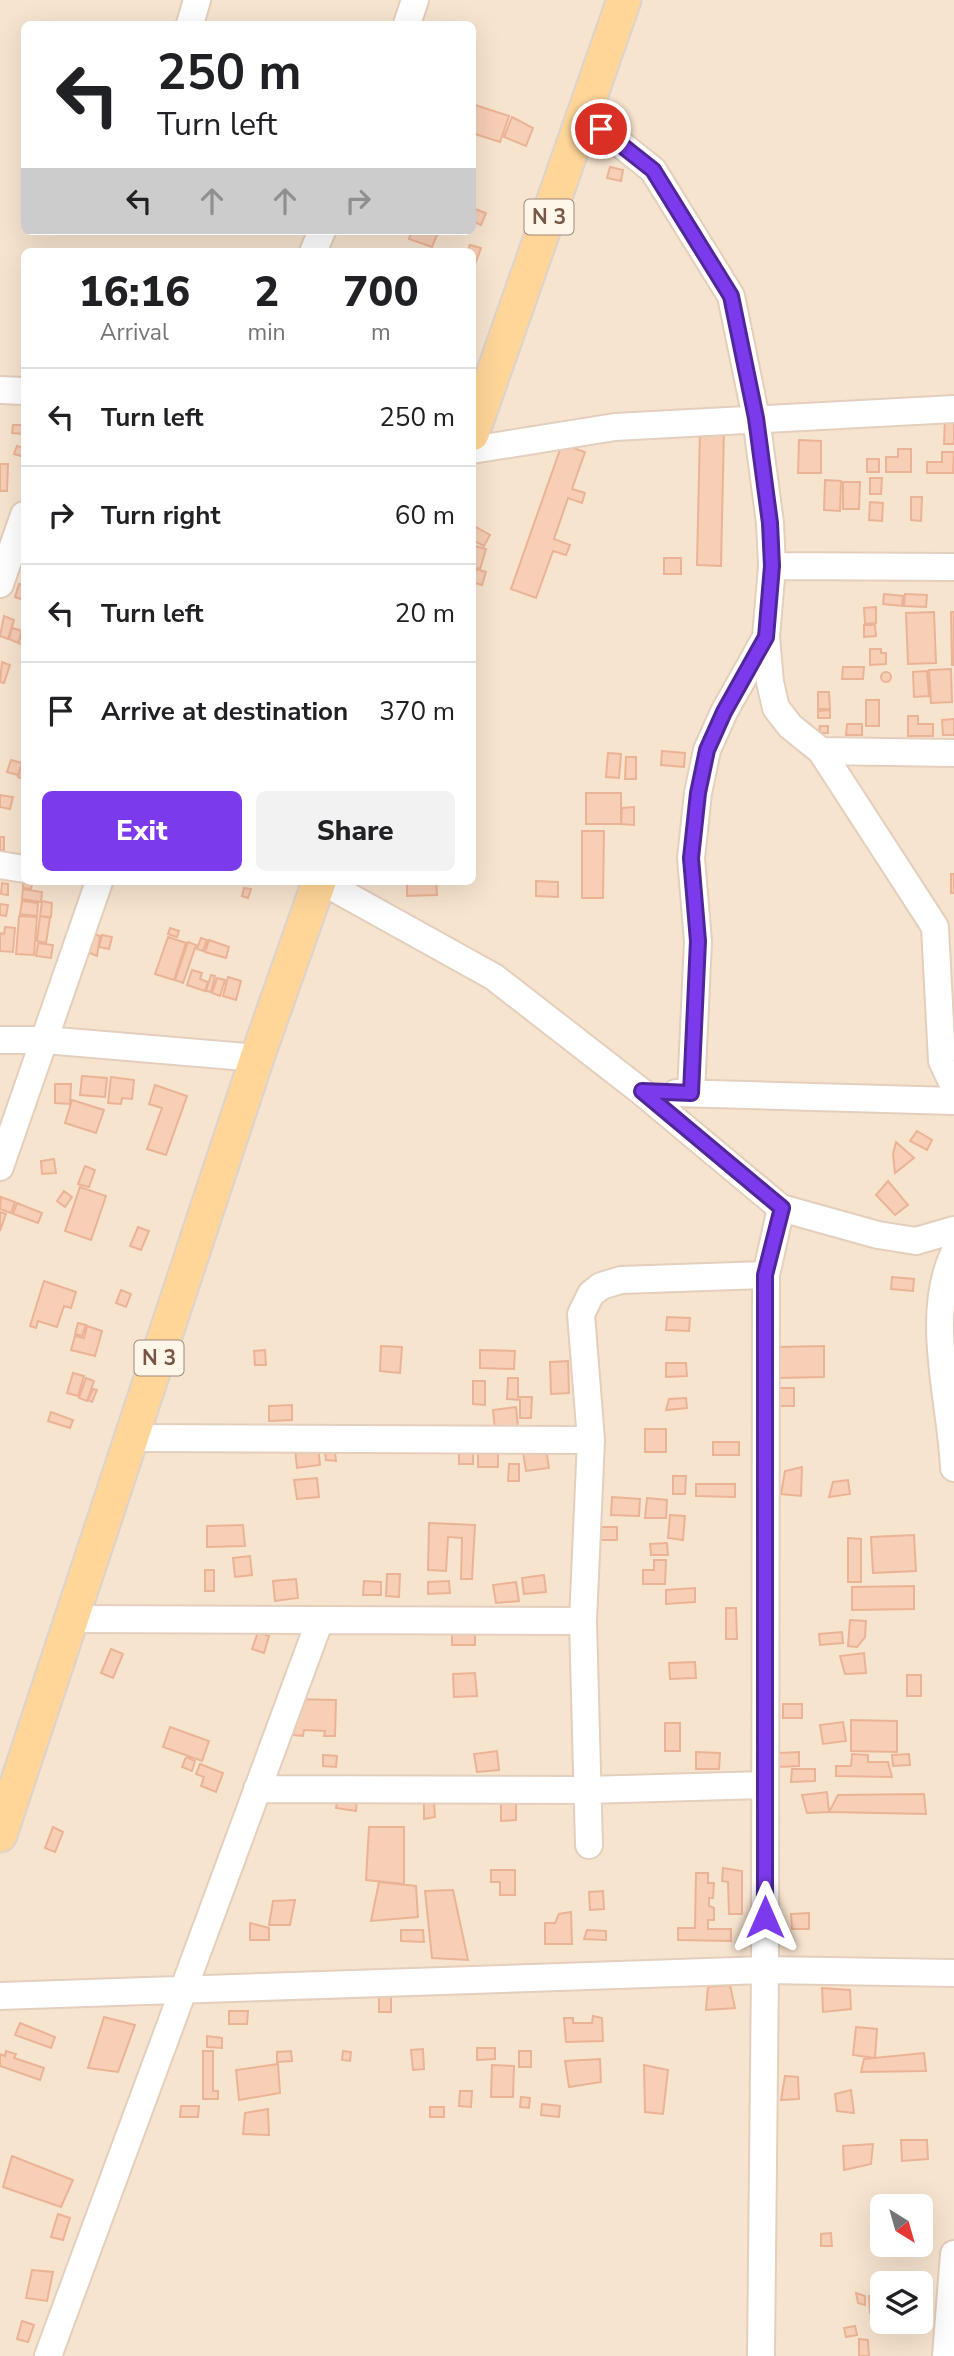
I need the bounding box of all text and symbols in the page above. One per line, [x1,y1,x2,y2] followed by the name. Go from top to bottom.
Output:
[157,39,301,106] text: 250 m
[42,49,133,140] icon: left
[571,99,631,159] pin
[157,103,277,146] text: Turn left
[582,110,620,148] icon: arrive
[120,182,158,220] icon: left
[193,182,231,220] icon: ahead
[266,182,304,220] icon: ahead
[339,182,377,220] icon: right
[524,200,574,234] road number: N 3
[78,264,190,321] text: 16:16
[254,264,279,321] text: 2
[343,264,419,321] text: 700
[100,317,169,348] text: Arrival
[248,317,286,348] text: min
[371,317,391,348] text: m
[42,398,80,436] icon: left
[101,400,204,435] text: Turn left
[379,400,455,435] text: 250 m
[42,496,80,534] icon: right
[101,498,220,533] text: Turn right
[395,498,455,533] text: 60 m
[42,594,80,632] icon: left
[101,596,204,631] text: Turn left
[395,596,455,631] text: 20 m
[42,692,80,730] icon: arrive
[101,694,348,729] text: Arrive at destination
[379,694,455,729] text: 370 m
[42,791,242,871] button: Exit
[256,791,455,871] button: Share
[134,1340,184,1376] road number: N 3
[728,1880,802,1954] position arrow
[870,2194,933,2258] north arrow
[870,2194,933,2334] map controls
[870,2271,933,2334] button: layers

